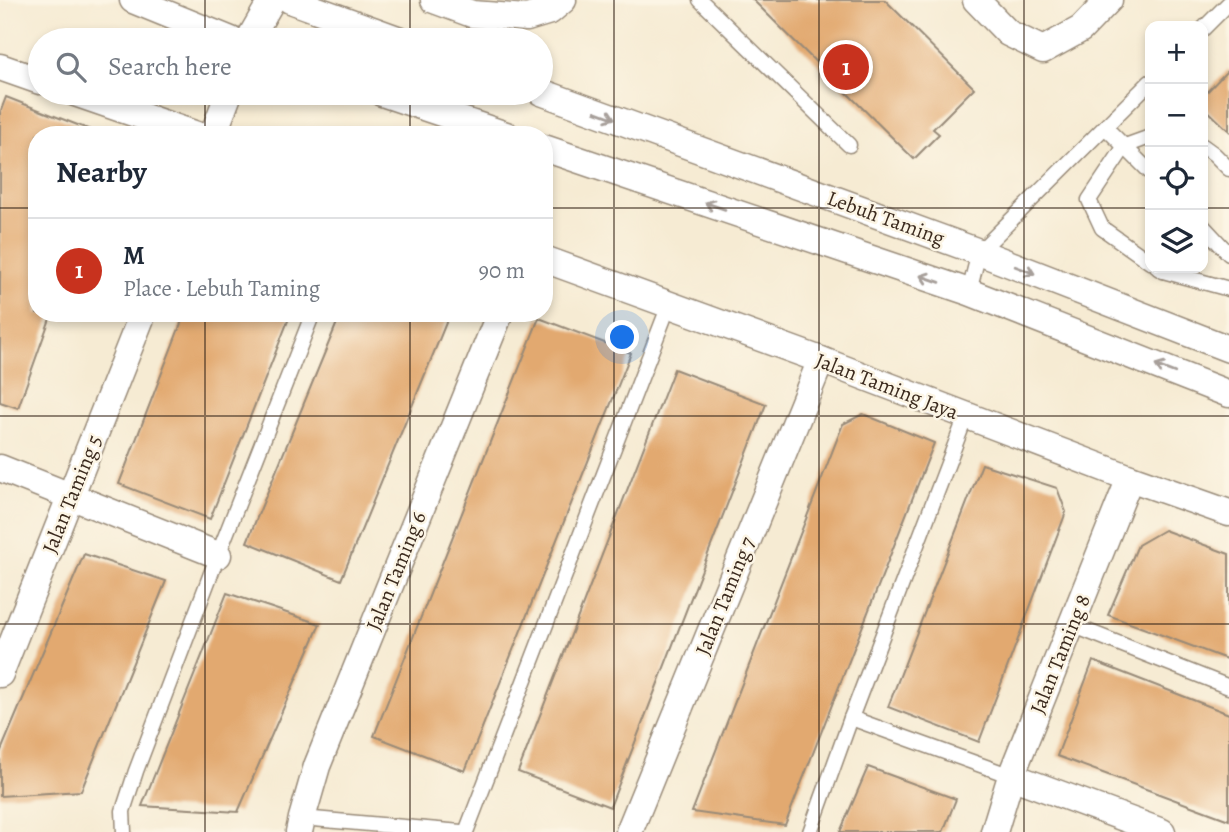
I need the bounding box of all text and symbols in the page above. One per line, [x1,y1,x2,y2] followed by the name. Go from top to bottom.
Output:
[1145,21,1208,273] map controls
[1145,21,1208,84] button: +
[28,28,553,105] search box
[823,41,869,93] pin: 1
[52,48,90,86] icon: search
[108,49,232,84] text: Search here
[1145,84,1208,147] button: −
[593,110,615,123] one-way arrow
[1145,147,1208,210] button: locate
[56,152,147,192] text: Nearby
[823,184,949,252] street label: Lebuh Taming
[704,199,726,211] one-way arrow
[1145,210,1208,273] button: layers
[123,238,145,273] text: M
[75,255,83,286] text: 1
[479,255,525,286] text: 90 m
[1014,265,1036,278] one-way arrow
[920,272,942,284] one-way arrow
[123,273,320,304] text: Place · Lebuh Taming
[605,320,639,354] your location
[812,346,963,426] street label: Jalan Taming Jaya
[1155,361,1177,374] one-way arrow
[36,431,108,557] street label: Jalan Taming 5
[359,507,433,635] street label: Jalan Taming 6
[689,533,761,659] street label: Jalan Taming 7
[1023,590,1097,718] street label: Jalan Taming 8

